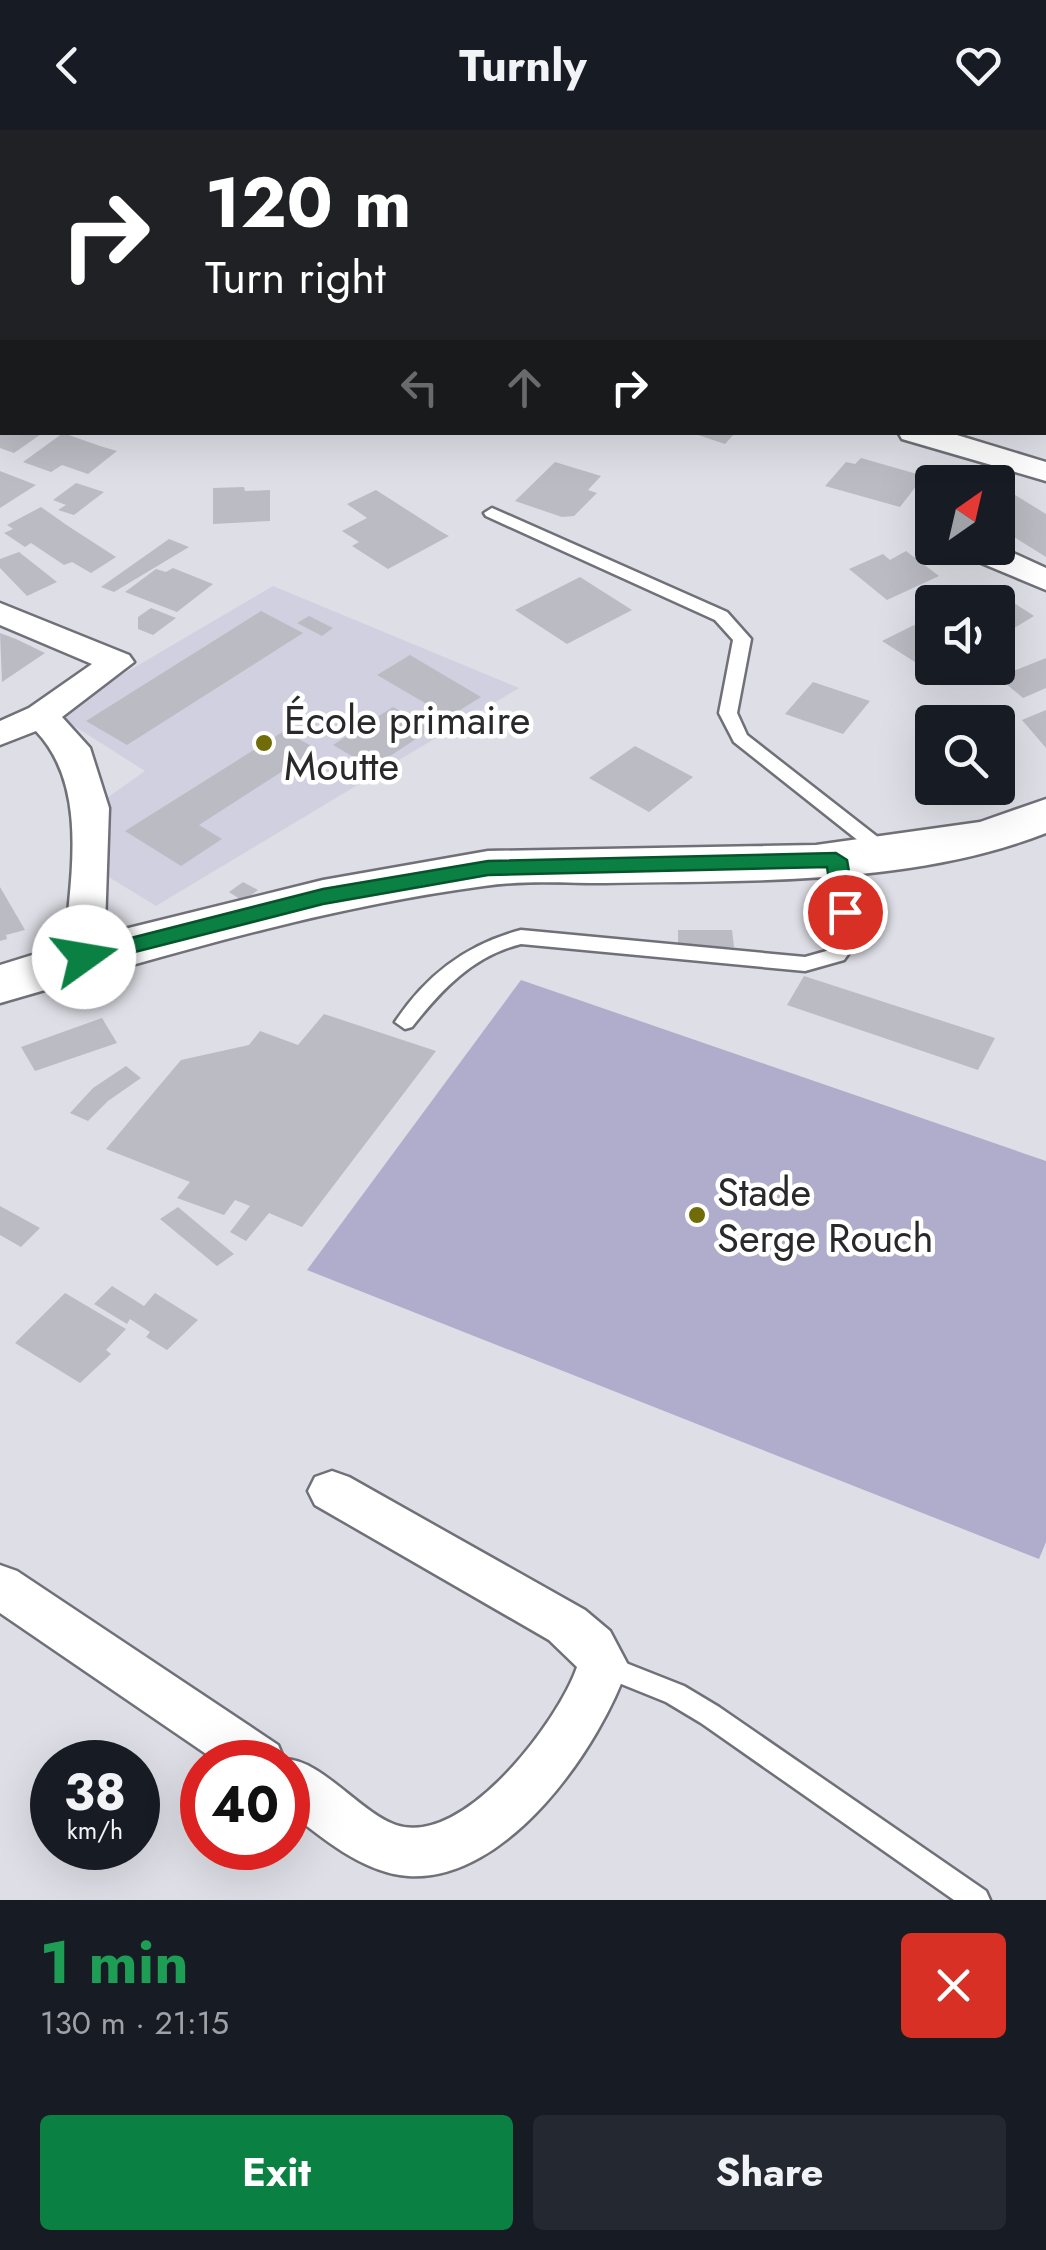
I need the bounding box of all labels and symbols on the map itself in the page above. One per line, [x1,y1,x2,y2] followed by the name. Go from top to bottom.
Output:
[915,465,1015,565] north arrow
[284,691,530,795] place label: École primaire Moutte
[253,732,275,754] marker: École primaire Moutte
[803,870,888,955] pin
[32,905,136,1009] position arrow
[717,1163,933,1267] place label: Stade Serge Rouch
[686,1204,708,1226] marker: Stade Serge Rouch
[180,1740,310,1870] speed limit sign: 40

